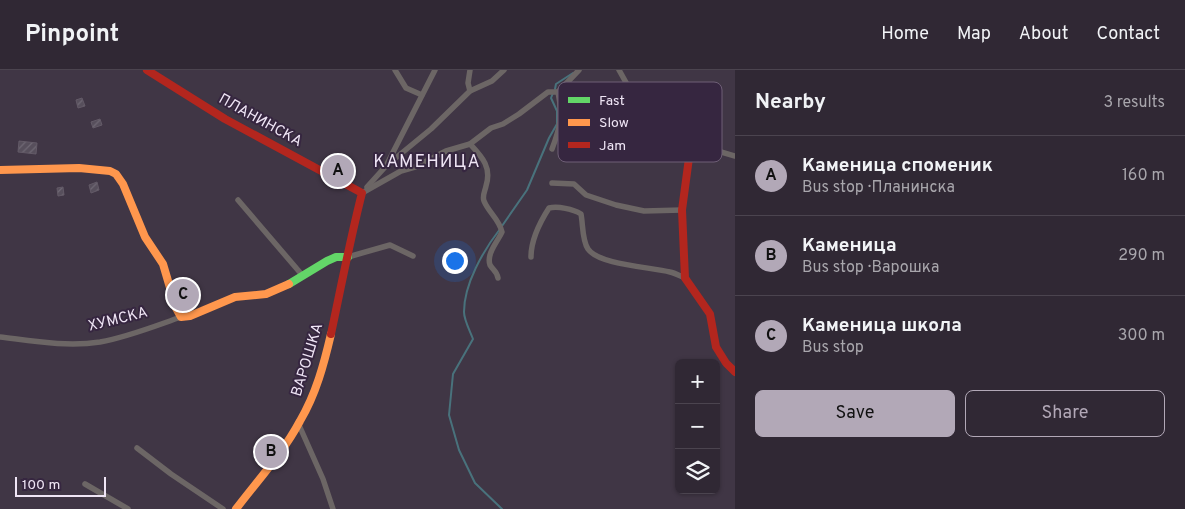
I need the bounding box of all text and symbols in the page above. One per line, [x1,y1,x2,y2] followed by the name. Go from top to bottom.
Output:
[25,20,119,50] text: Pinpoint
[881,23,929,46] text: Home
[957,23,991,46] text: Map
[1019,23,1068,46] text: About
[1096,23,1160,46] text: Contact
[558,82,722,162] legend
[755,89,826,116] text: Nearby
[215,90,305,152] street label: ПЛАНИНСКА
[599,93,625,110] text: Fast
[1103,93,1165,113] text: 3 results
[599,115,629,132] text: Slow
[599,138,626,155] text: Jam
[373,151,481,174] district label: КАМЕНИЦА
[322,152,354,190] pin: A
[802,154,993,178] text: Каменица споменик
[765,166,777,186] text: A
[1122,166,1165,186] text: 160 m
[802,178,955,198] text: Bus stop · Планинска
[802,234,896,258] text: Каменица
[765,246,777,266] text: B
[1118,246,1165,266] text: 290 m
[442,248,468,274] your location
[802,258,939,278] text: Bus stop · Варошка
[167,276,199,314] pin: C
[86,303,150,337] street label: ХУМСКА
[802,314,962,338] text: Каменица школа
[288,321,328,399] street label: ВАРОШКА
[766,326,776,346] text: C
[1118,326,1165,346] text: 300 m
[802,338,864,358] text: Bus stop
[675,359,720,494] map controls
[675,359,720,404] button: +
[755,390,955,437] button: Save
[965,390,1165,437] button: Share
[675,404,720,449] button: −
[255,433,287,471] pin: B
[675,449,720,494] button: layers
[15,474,106,497] scale bar
[22,477,60,494] text: 100 m

